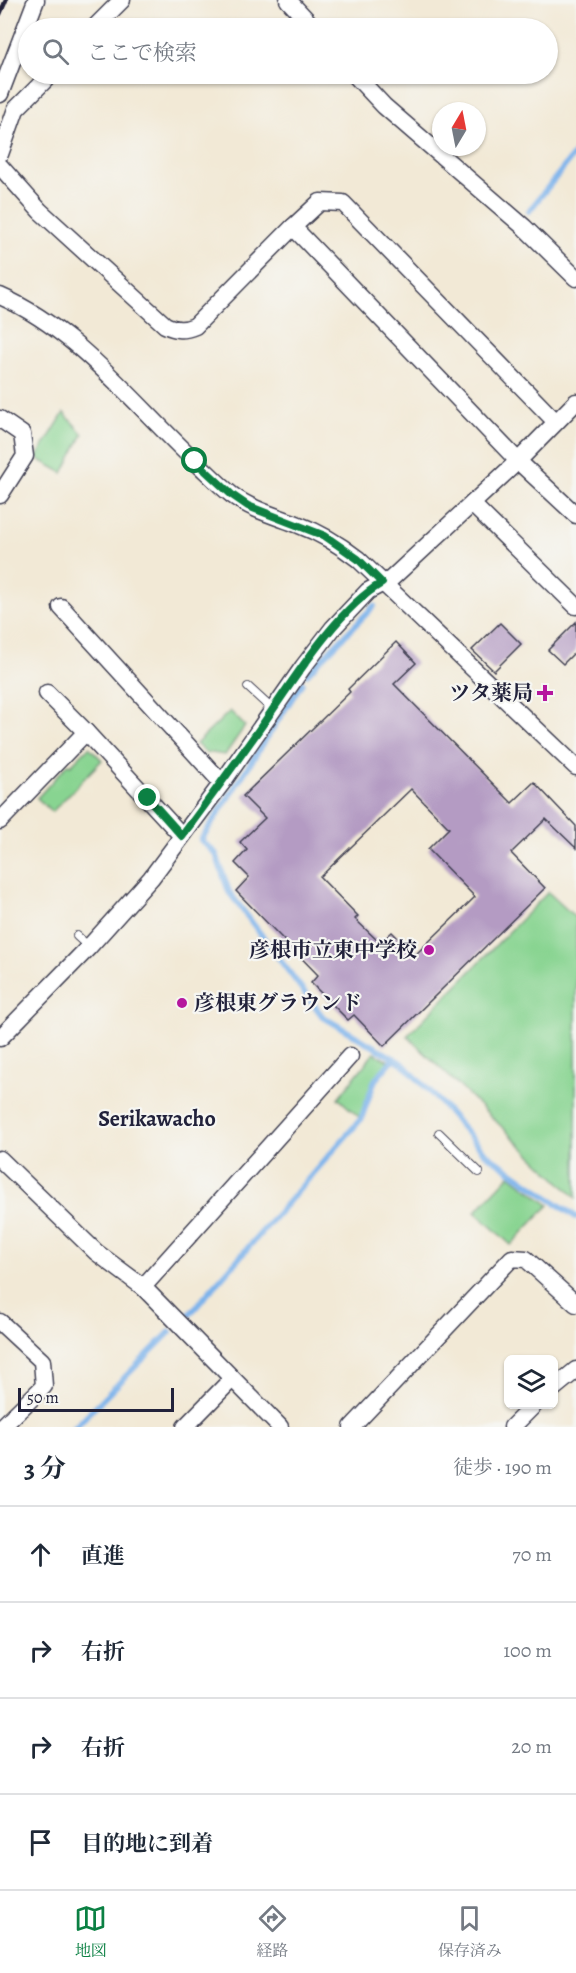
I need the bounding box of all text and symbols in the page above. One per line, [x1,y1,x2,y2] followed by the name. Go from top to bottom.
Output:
[18,18,558,84] search box
[39,35,72,68] icon: search
[87,38,197,68] text: ここで検索
[432,102,486,156] north arrow
[181,447,207,473] route start
[449,679,533,707] place label: ツタ薬局
[538,686,552,700] marker: ツタ薬局
[134,784,160,810] route end
[249,936,417,964] place label: 彦根市立東中学校
[422,943,436,957] marker: 彦根市立東中学校
[194,989,362,1017] place label: 彦根東グラウンド
[175,996,189,1010] marker: 彦根東グラウンド
[98,1104,216,1134] district label: Serikawacho
[504,1355,558,1409] map controls
[504,1355,558,1409] button: layers
[18,1385,174,1412] scale bar
[27,1387,59,1409] text: 50 m
[24,1451,66,1486] text: 3 分
[453,1454,552,1481] text: 徒歩 · 190 m
[24,1538,57,1571] icon: ahead
[81,1541,125,1571] text: 直進
[512,1541,552,1568] text: 70 m
[24,1634,57,1667] icon: right
[81,1637,125,1667] text: 右折
[503,1637,552,1664] text: 100 m
[24,1730,57,1763] icon: right
[81,1733,125,1763] text: 右折
[511,1733,552,1760] text: 20 m
[24,1826,57,1859] icon: arrive
[81,1829,213,1859] text: 目的地に到着
[74,1902,107,1962] tab: 地図
[256,1902,289,1962] tab: 経路
[438,1902,502,1962] tab: 保存済み

